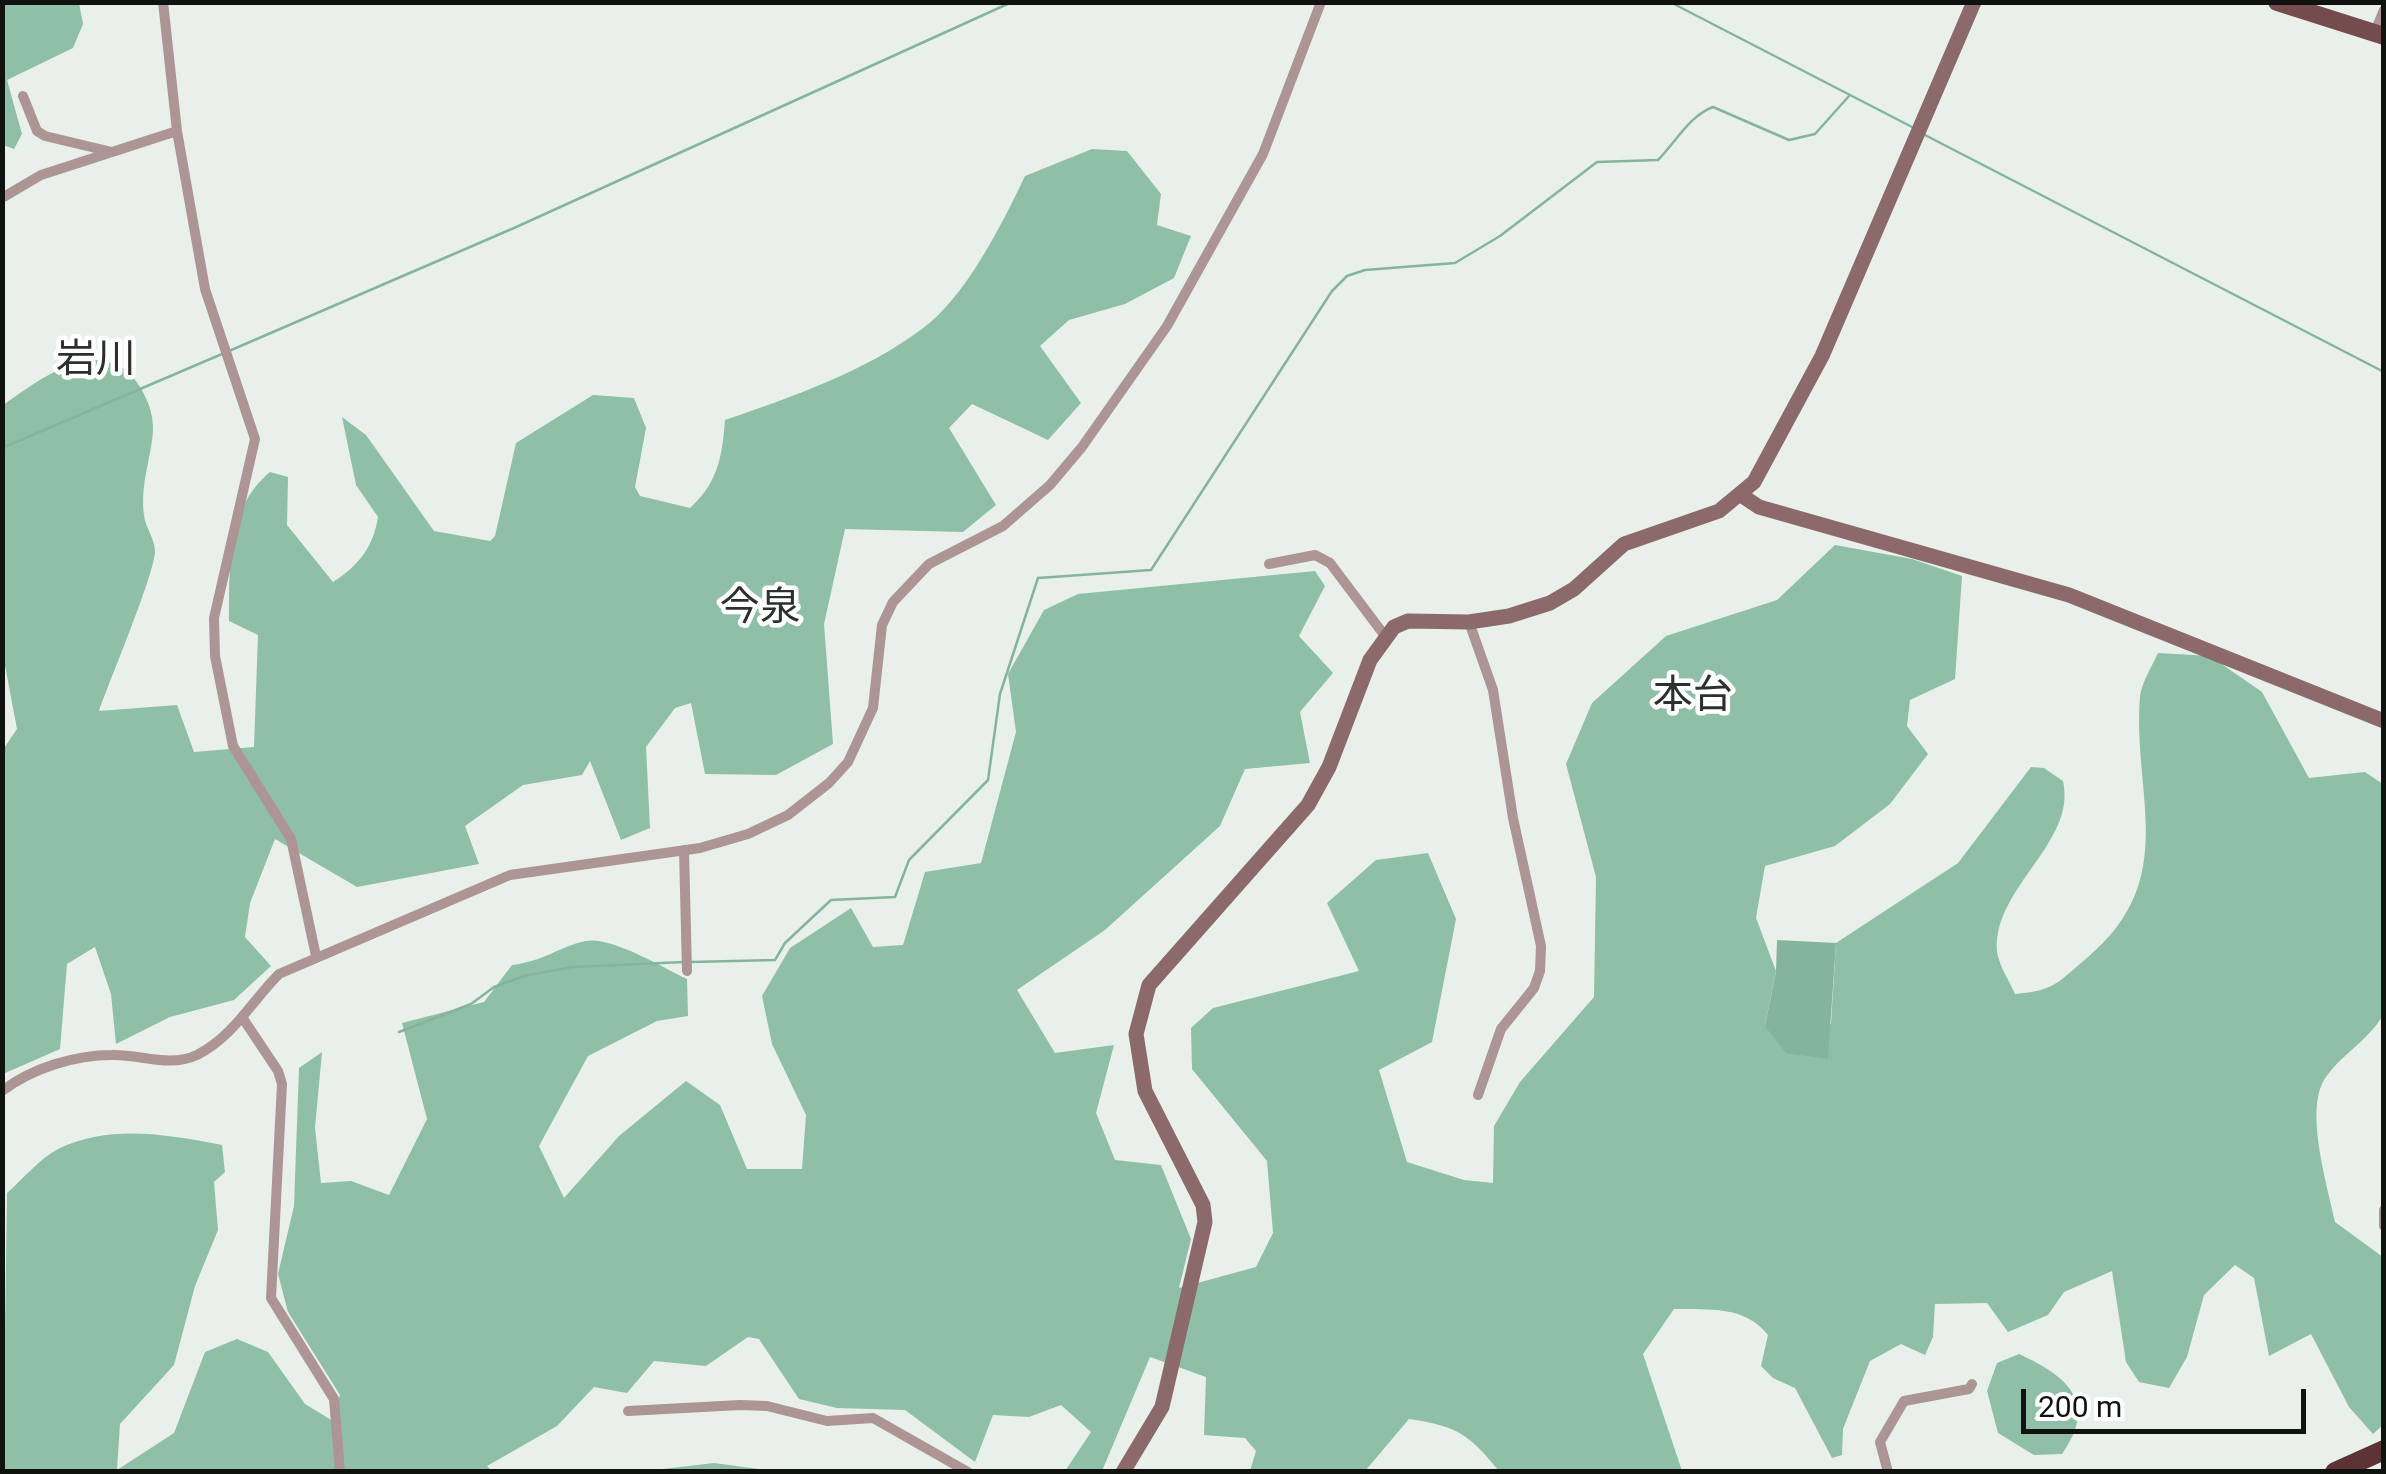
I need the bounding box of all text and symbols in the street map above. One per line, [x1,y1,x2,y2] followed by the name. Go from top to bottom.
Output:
[56,338,136,386] district label: 岩川
[720,586,800,634] district label: 今泉
[1653,674,1733,722] district label: 本台
[2026,1369,2311,1431] scale bar
[2038,1389,2122,1424] text: 200 m

